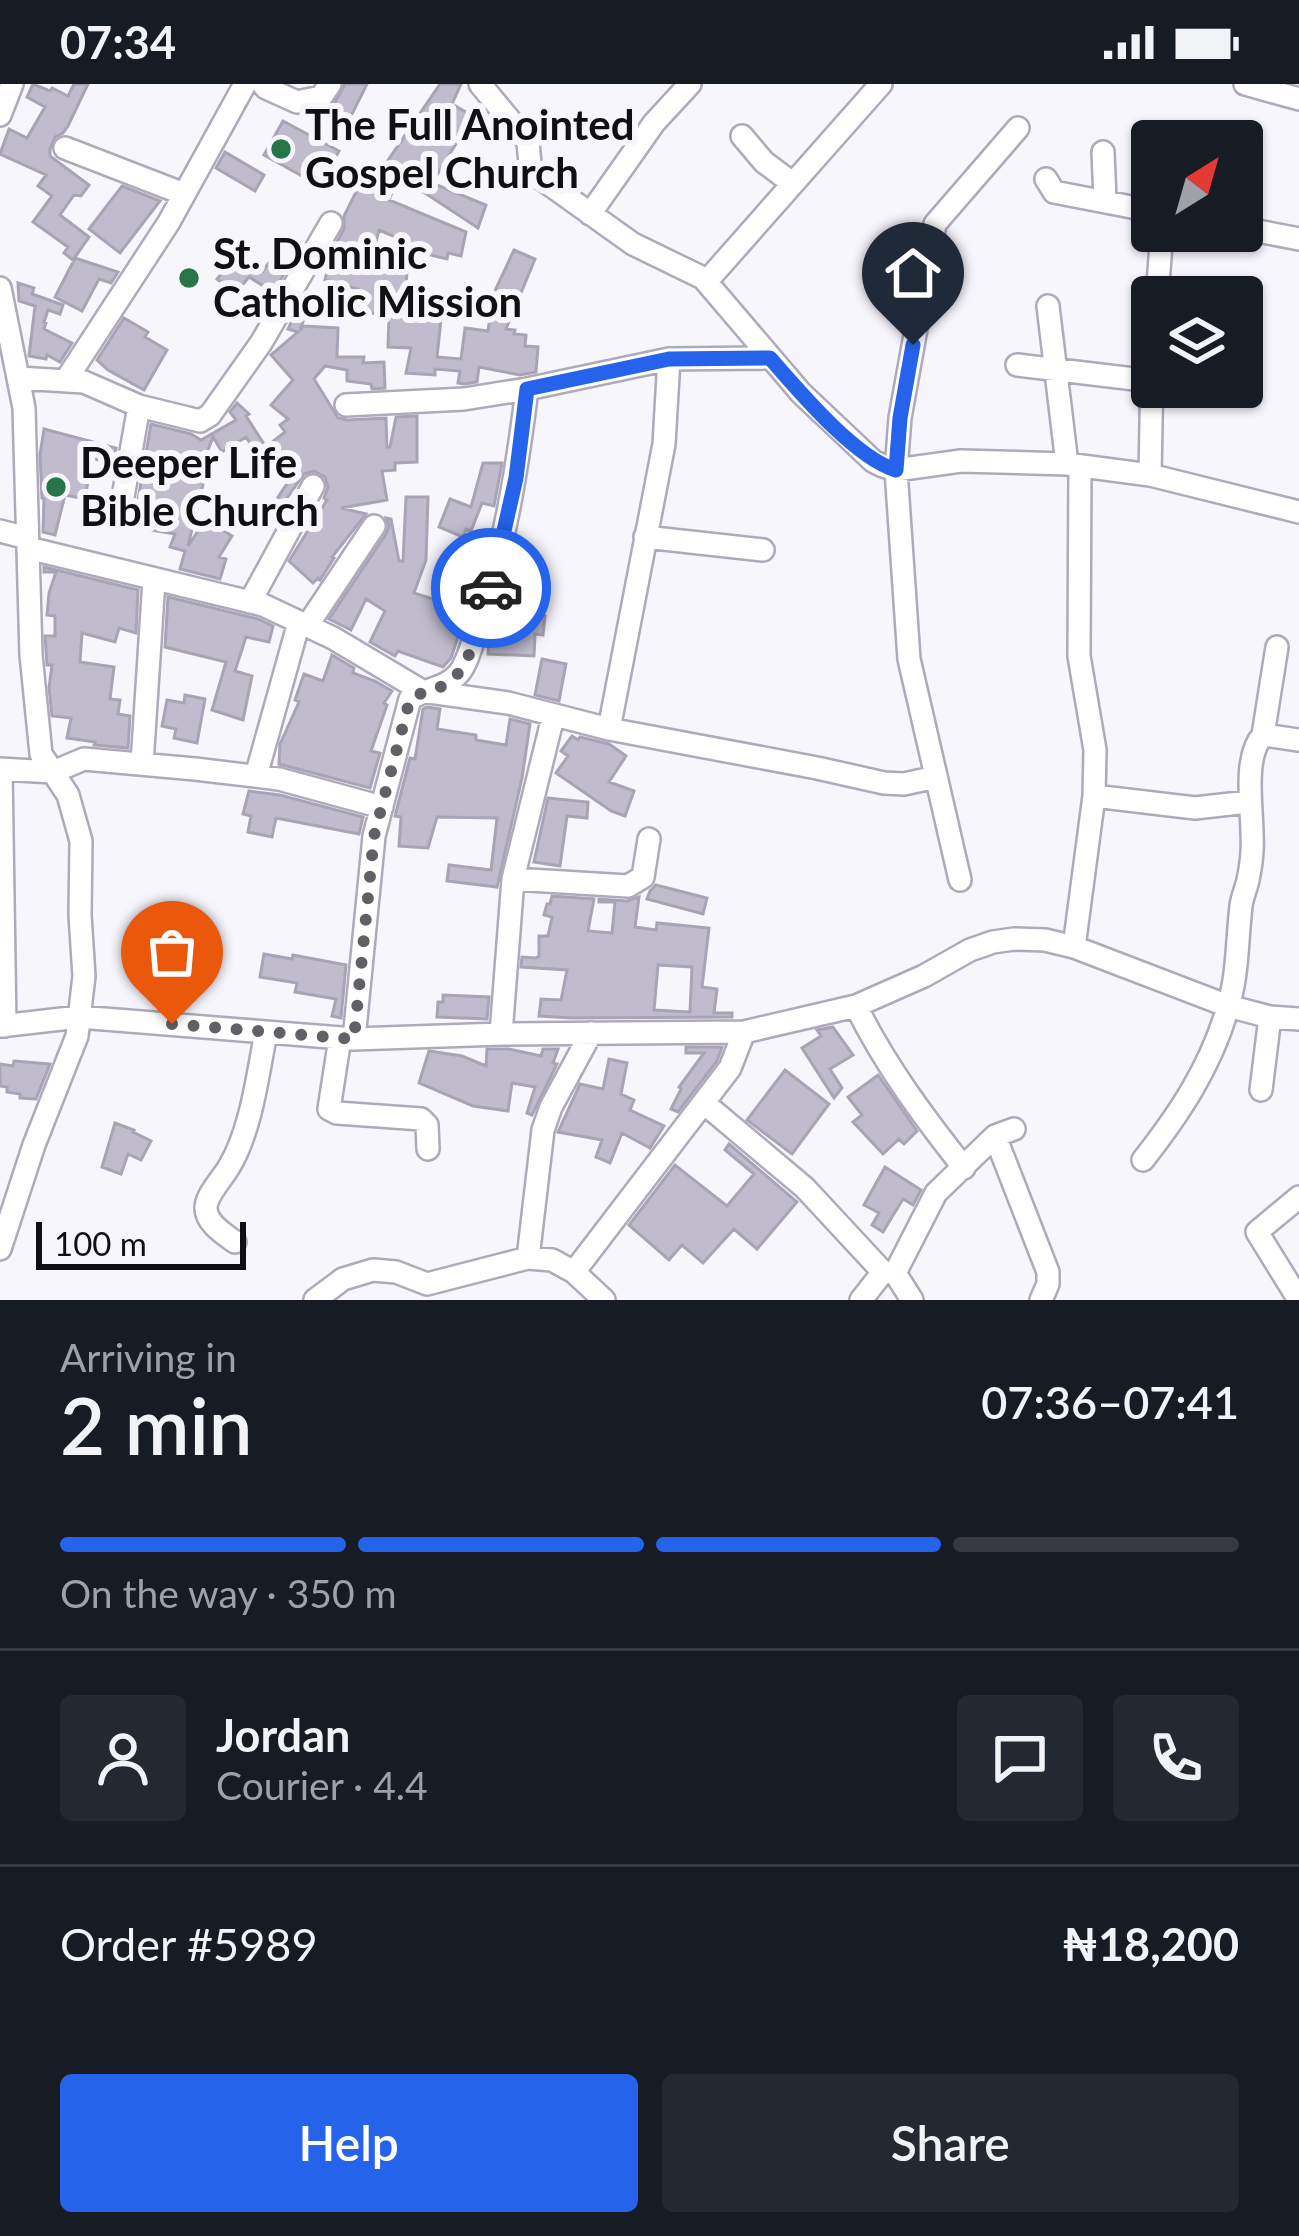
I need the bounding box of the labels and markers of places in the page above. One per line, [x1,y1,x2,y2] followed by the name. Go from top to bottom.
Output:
[305,99,635,197] place label: The Full Anointed Gospel Church
[268,136,294,162] marker: The Full Anointed Gospel Church
[862,222,964,345] pin
[213,228,522,326] place label: St. Dominic Catholic Mission
[176,265,202,291] marker: St. Dominic Catholic Mission
[80,437,319,535] place label: Deeper Life Bible Church
[43,474,69,500] marker: Deeper Life Bible Church
[121,901,223,1024] pin

